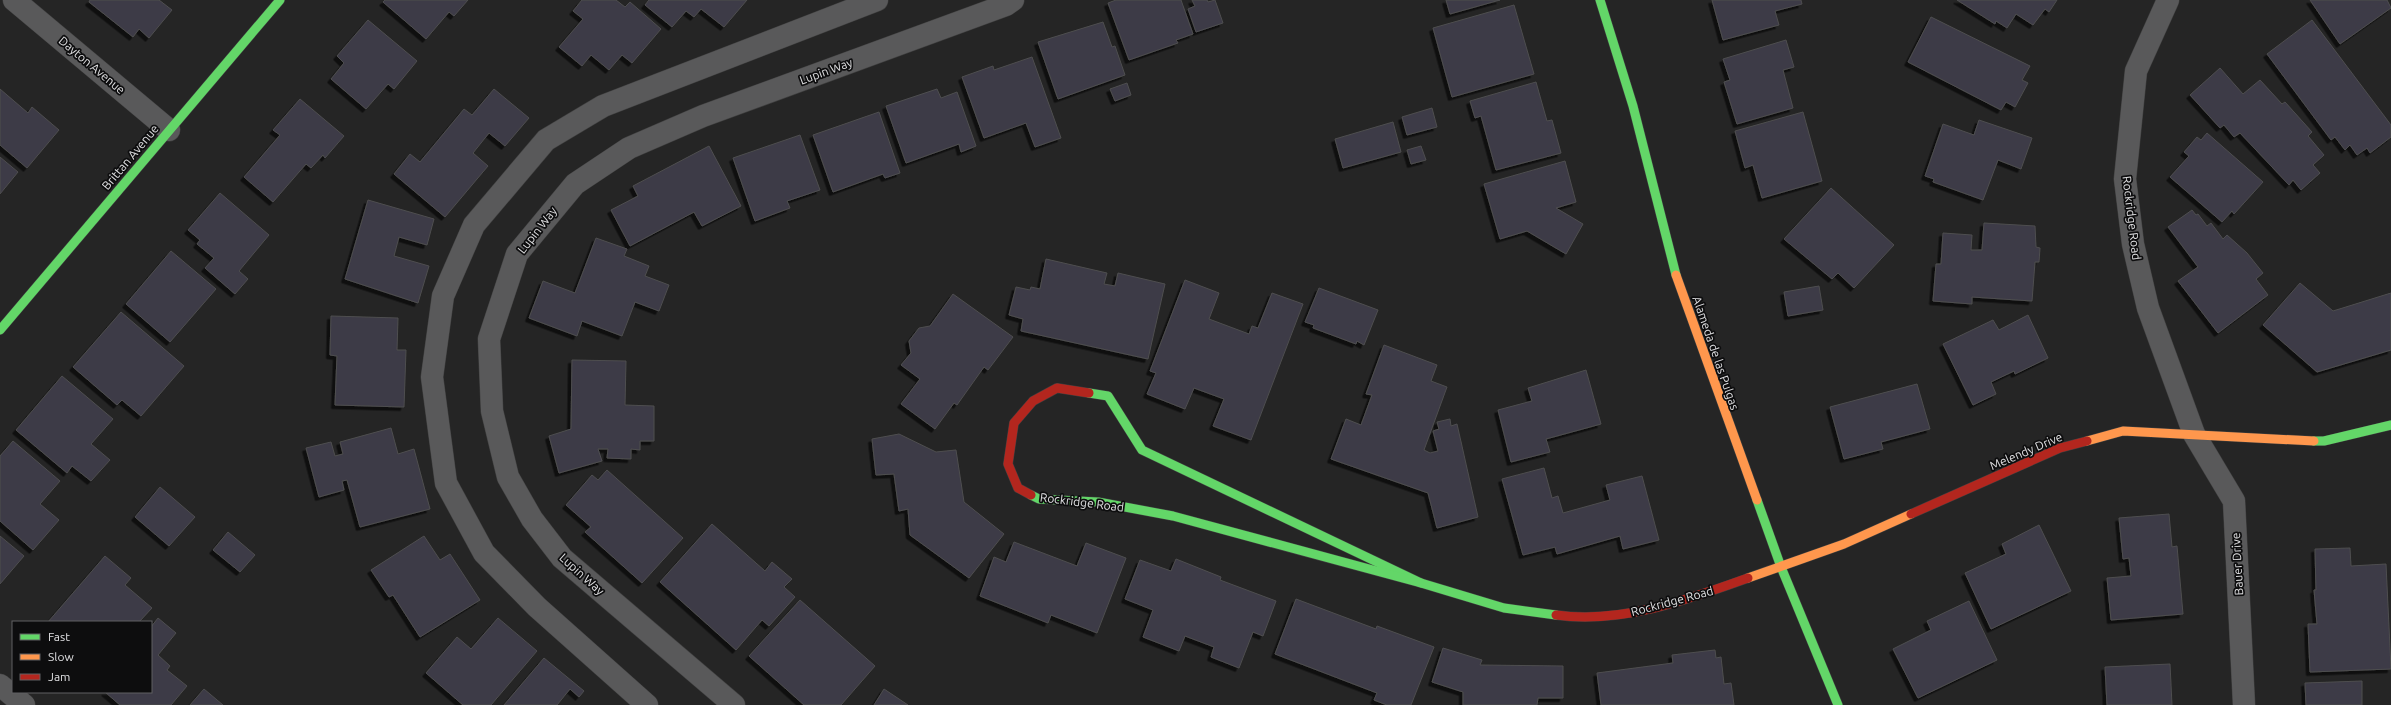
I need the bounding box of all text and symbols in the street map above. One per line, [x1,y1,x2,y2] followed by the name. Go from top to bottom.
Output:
[56,34,128,96] street label: Dayton Avenue
[798,55,854,87] street label: Lupin Way
[99,122,161,192] street label: Brittan Avenue
[2120,175,2144,261] street label: Rockridge Road
[515,204,559,256] street label: Lupin Way
[1690,295,1742,411] street label: Alameda de las Pulgas
[1988,430,2064,472] street label: Melendy Drive
[1039,490,1125,514] street label: Rockridge Road
[2229,532,2245,596] street label: Bauer Drive
[557,551,607,597] street label: Lupin Way
[1629,584,1715,618] street label: Rockridge Road
[12,621,152,693] legend
[48,630,70,643] text: Fast
[48,650,74,663] text: Slow
[48,670,70,683] text: Jam

